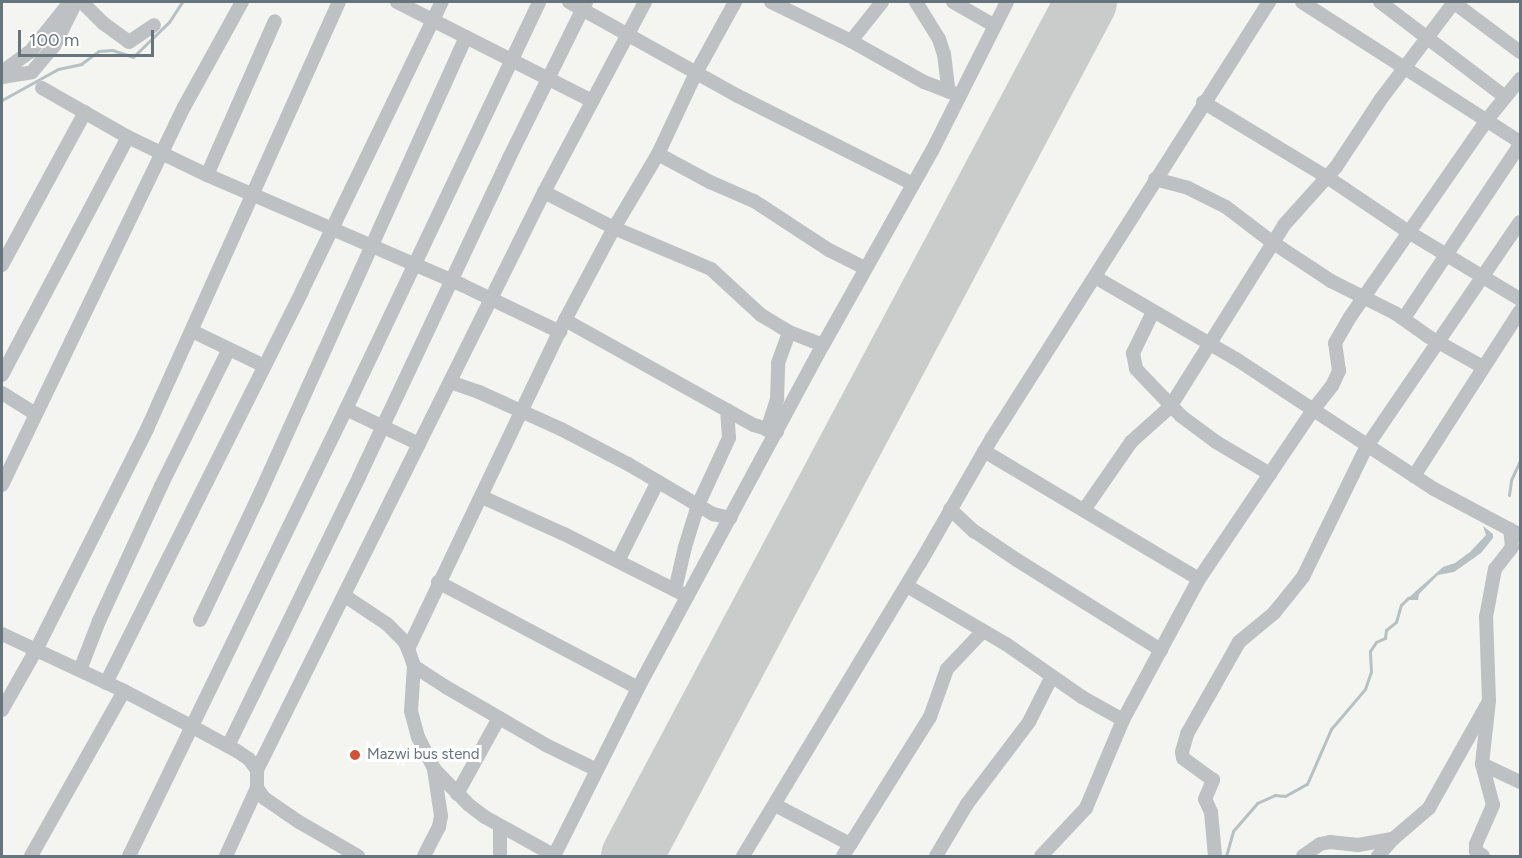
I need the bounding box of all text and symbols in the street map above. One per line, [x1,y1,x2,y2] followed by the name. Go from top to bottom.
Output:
[21,18,158,56] scale bar
[29,29,79,51] text: 100 m
[367,746,479,764] place label: Mazwi bus stend
[348,748,362,762] marker: Mazwi bus stend

